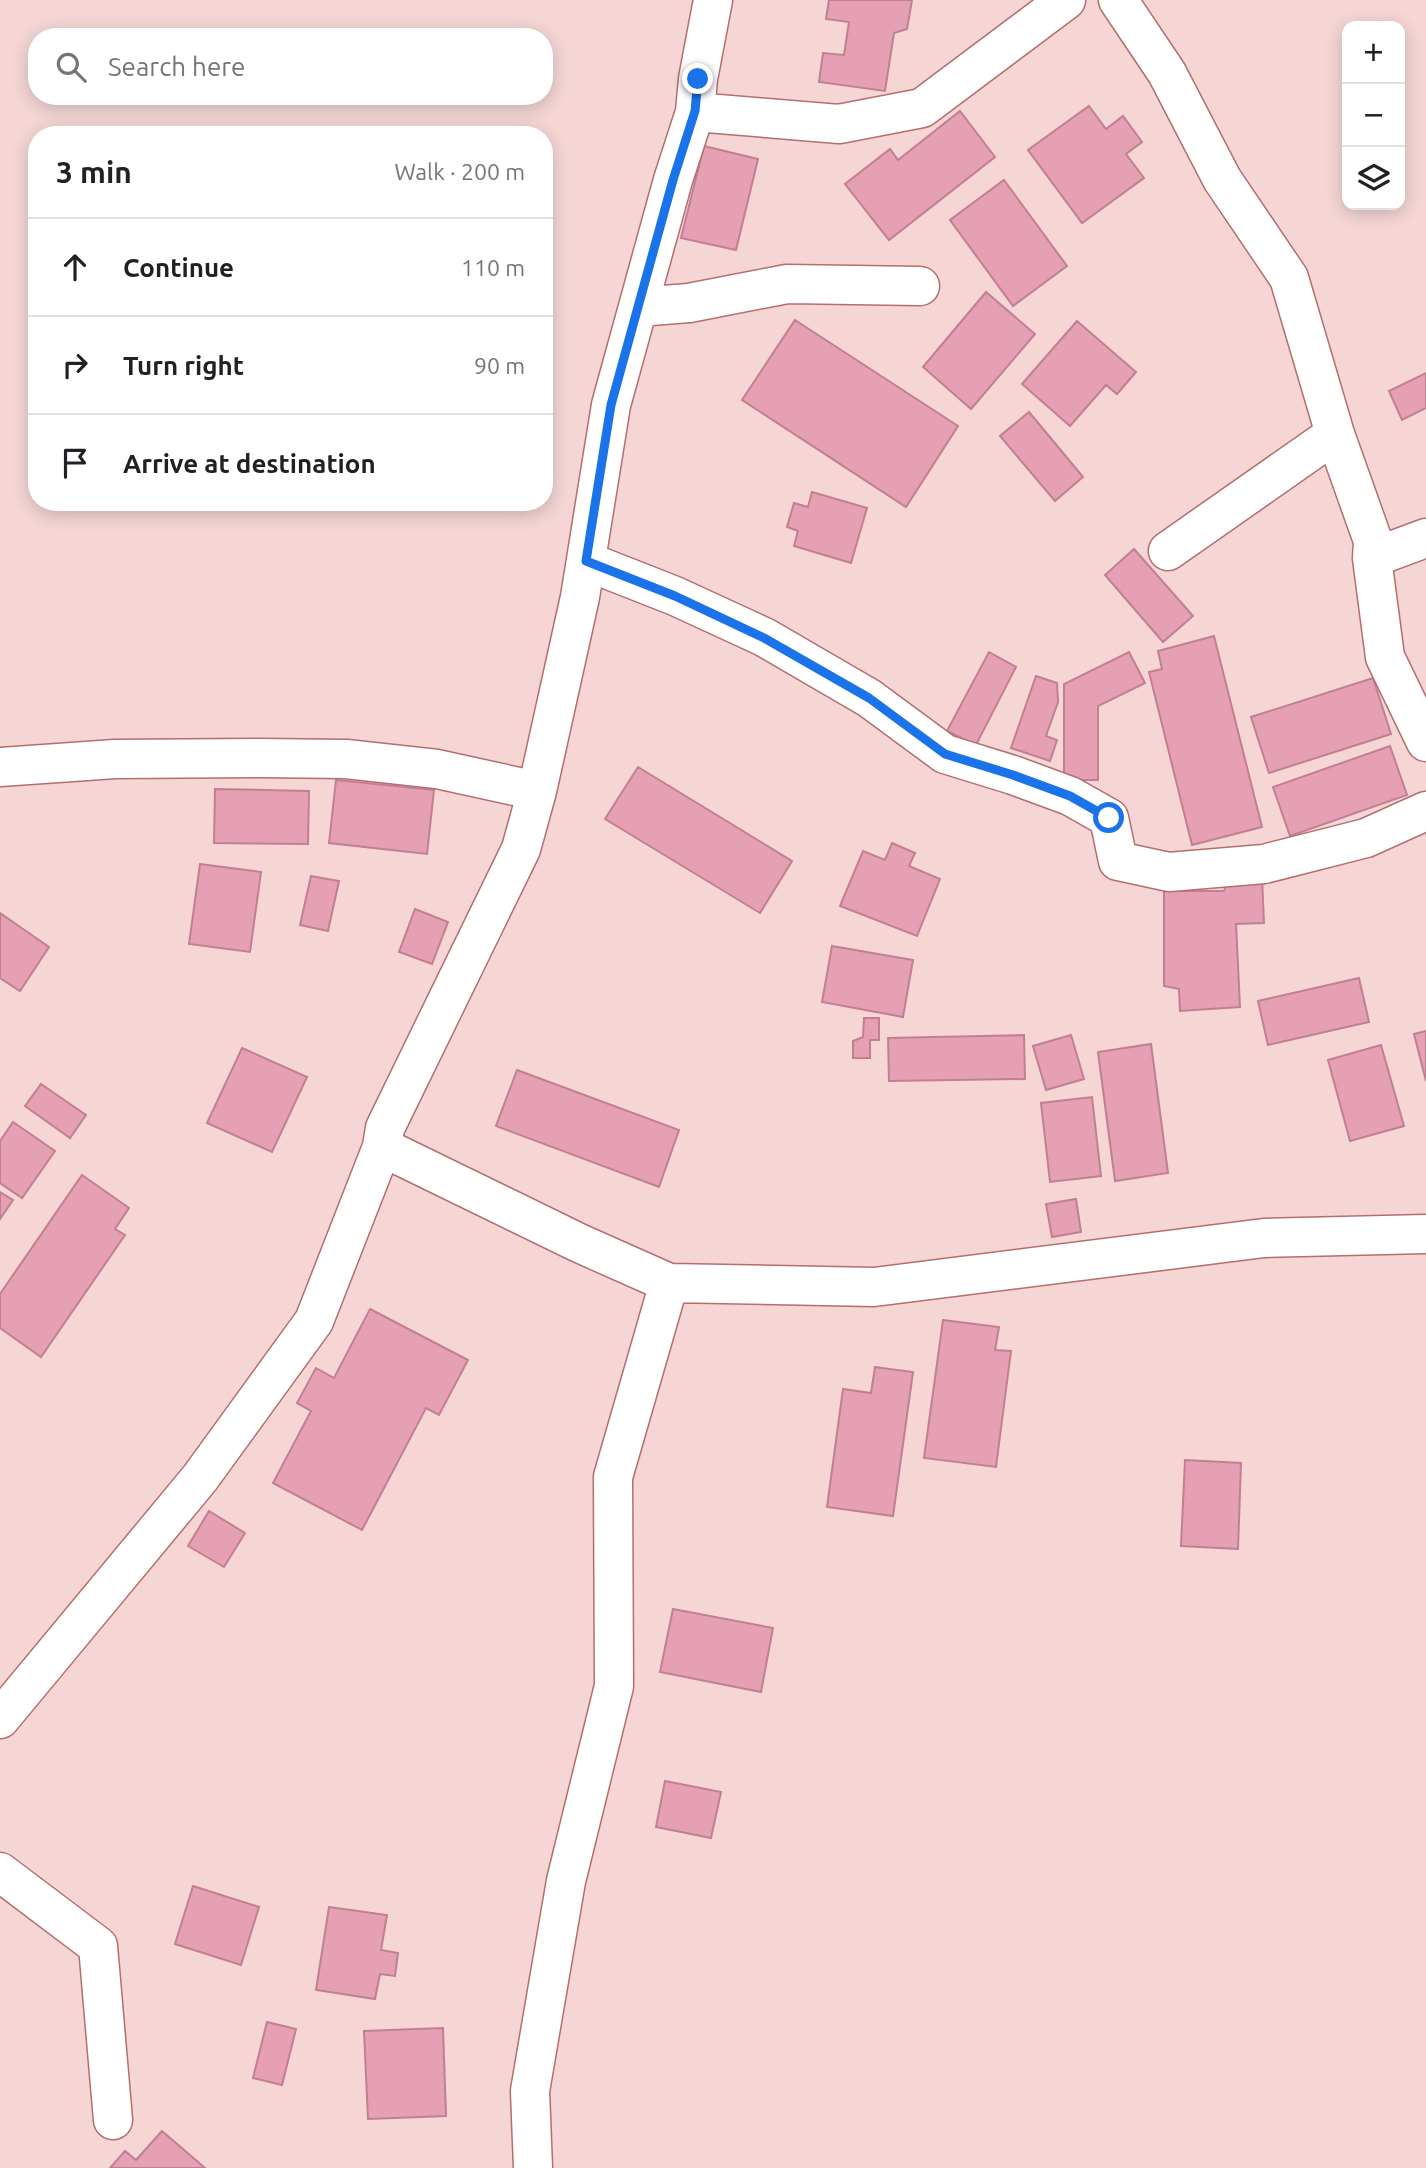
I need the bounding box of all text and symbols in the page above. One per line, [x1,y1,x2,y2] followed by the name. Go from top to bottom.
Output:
[1342,21,1405,210] map controls
[1342,21,1405,84] button: +
[28,28,553,105] search box
[52,48,90,86] icon: search
[108,52,245,81] text: Search here
[682,63,713,94] route end
[1342,84,1405,147] button: −
[1342,147,1405,210] button: layers
[56,155,132,189] text: 3 min
[394,159,525,184] text: Walk · 200 m
[56,248,94,286] icon: ahead
[123,253,234,282] text: Continue
[461,255,525,280] text: 110 m
[56,346,94,384] icon: right
[123,351,244,380] text: Turn right
[474,353,525,378] text: 90 m
[56,444,94,482] icon: arrive
[123,449,376,478] text: Arrive at destination
[1093,802,1124,833] route start

